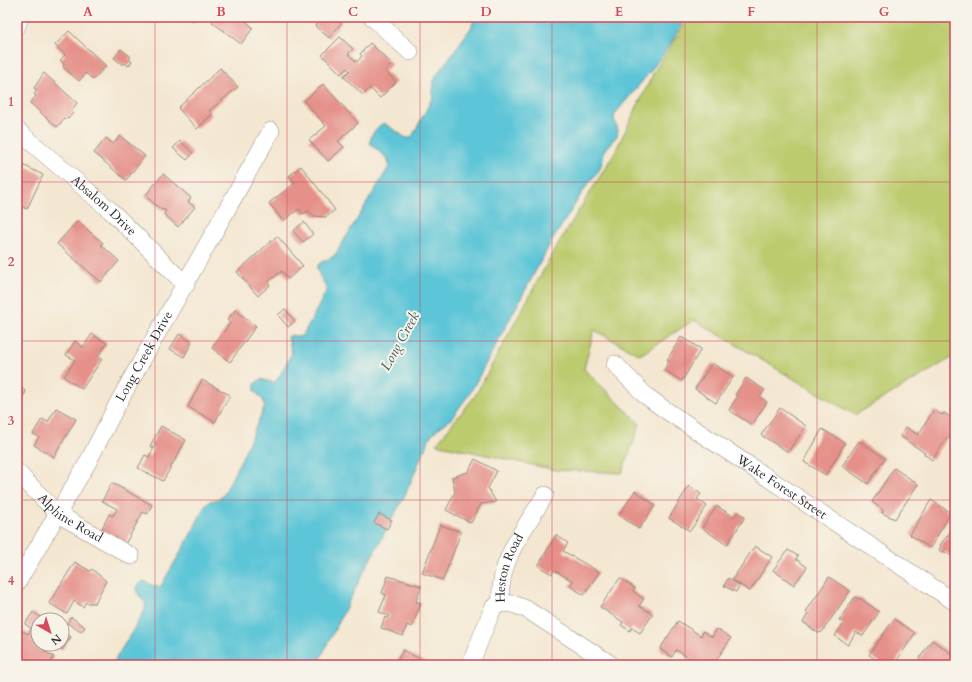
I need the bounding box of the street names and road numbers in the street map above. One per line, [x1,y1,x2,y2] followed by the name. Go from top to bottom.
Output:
[67,171,140,240] street label: Absalom Drive
[112,308,177,405] street label: Long Creek Drive
[732,450,830,524] street label: Wake Forest Street
[34,489,106,547] street label: Alphine Road
[491,530,528,603] street label: Heston Road

